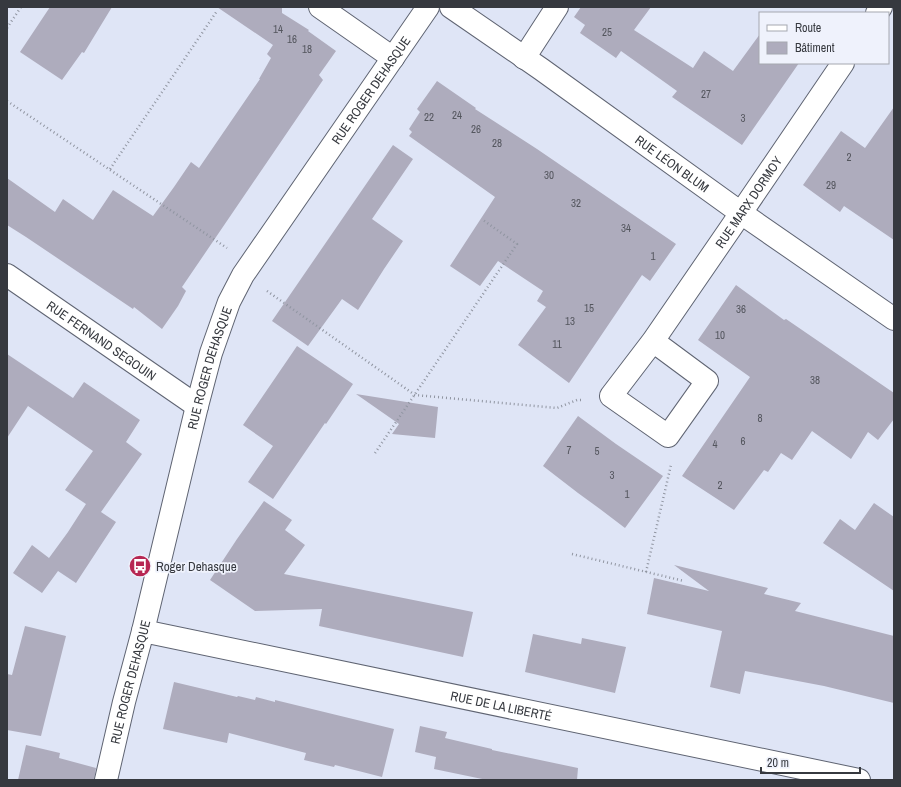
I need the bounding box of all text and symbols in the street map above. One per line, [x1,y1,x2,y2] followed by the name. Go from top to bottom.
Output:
[759,12,889,64] legend
[795,20,821,36] text: Route
[273,22,283,36] house number: 14
[602,25,612,39] house number: 25
[287,32,297,46] house number: 16
[328,33,414,148] street label: RUE ROGER DEHASQUE
[795,40,835,56] text: Bâtiment
[302,42,312,56] house number: 18
[701,87,711,101] house number: 27
[452,108,462,122] house number: 24
[424,110,434,124] house number: 22
[740,111,746,125] house number: 3
[471,122,481,136] house number: 26
[632,132,712,196] street label: RUE LÉON BLUM
[492,136,502,150] house number: 28
[846,150,852,164] house number: 2
[711,153,786,251] street label: RUE MARX DORMOY
[544,168,554,182] house number: 30
[826,178,836,192] house number: 29
[571,196,581,210] house number: 32
[621,221,631,235] house number: 34
[650,249,656,263] house number: 1
[43,297,159,384] street label: RUE FERNAND SEGOUIN
[584,301,594,315] house number: 15
[736,302,746,316] house number: 36
[184,304,236,431] street label: RUE ROGER DEHASQUE
[565,314,575,328] house number: 13
[715,328,725,342] house number: 10
[552,337,562,351] house number: 11
[810,373,820,387] house number: 38
[757,411,763,425] house number: 8
[740,434,746,448] house number: 6
[712,437,718,451] house number: 4
[566,443,572,457] house number: 7
[594,444,600,458] house number: 5
[609,468,615,482] house number: 3
[717,478,723,492] house number: 2
[624,487,630,501] house number: 1
[127,553,153,579] bus stop icon: Roger Dehasque
[156,558,237,575] place label: Roger Dehasque
[107,618,154,746] street label: RUE ROGER DEHASQUE
[449,687,553,725] street label: RUE DE LA LIBERTÉ
[761,749,860,775] scale bar
[767,755,789,771] text: 20 m

